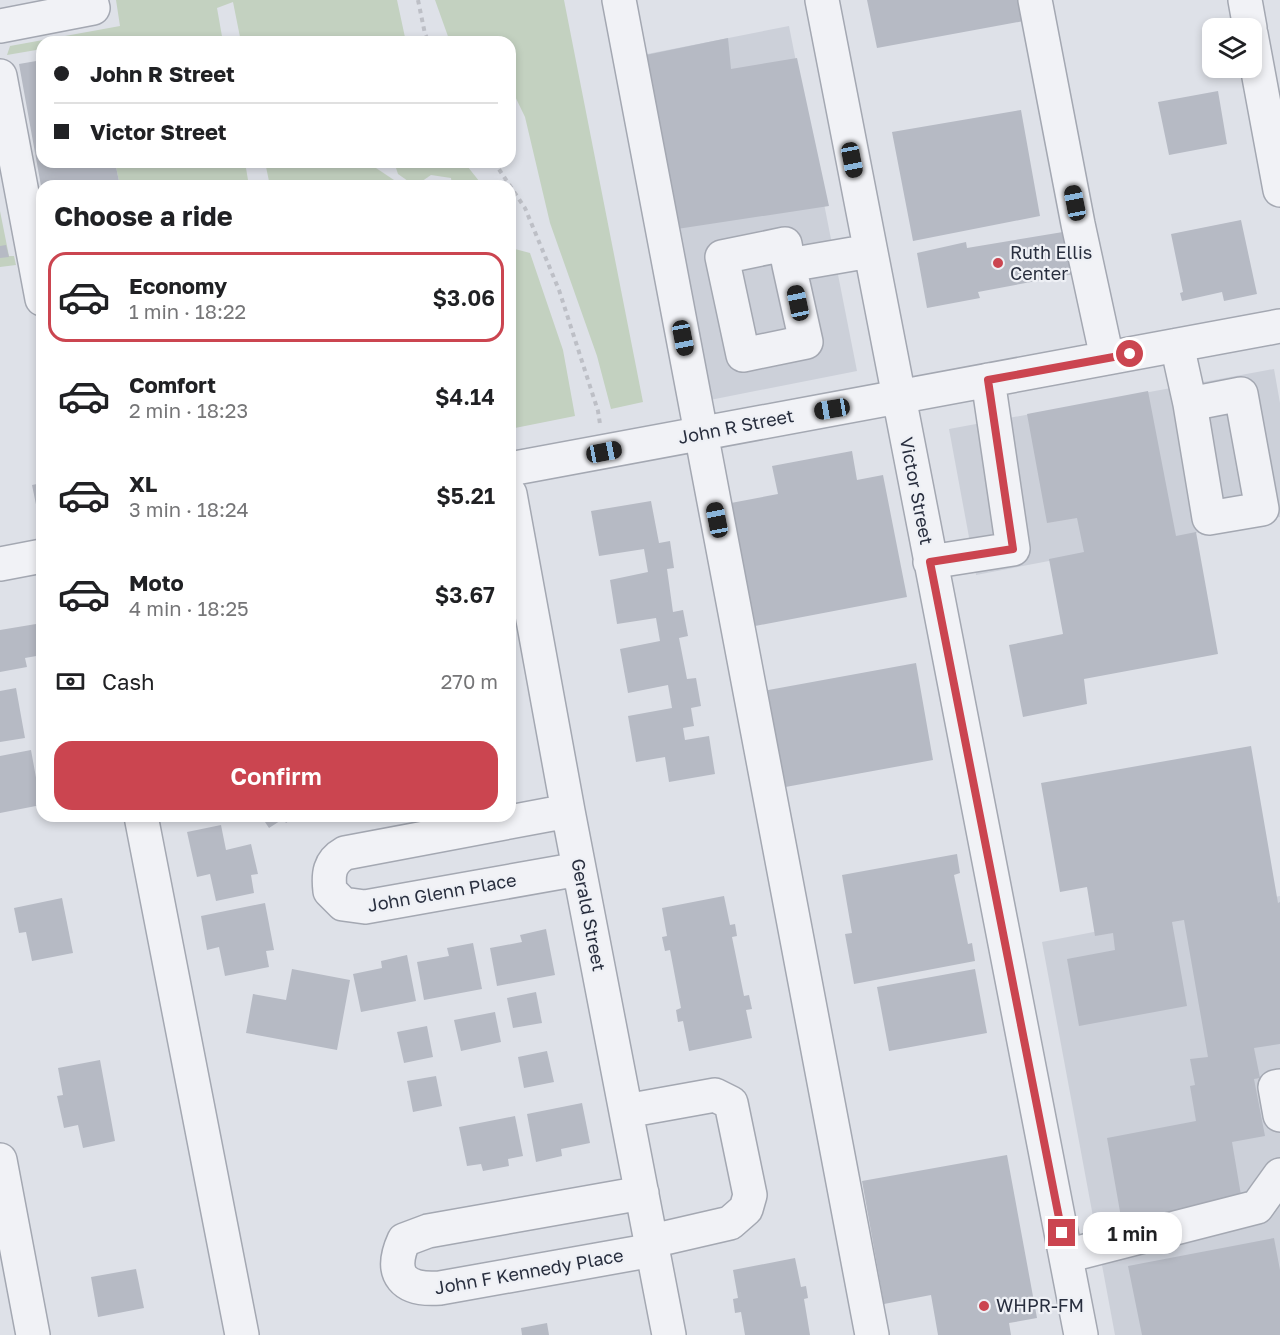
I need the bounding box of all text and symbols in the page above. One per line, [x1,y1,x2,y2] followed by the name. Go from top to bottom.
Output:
[1202,18,1262,78] map controls
[1202,18,1262,78] button: layers
[90,60,235,87] text: John R Street
[90,118,227,145] text: Victor Street
[840,141,864,179] car
[1063,184,1087,222] car
[54,200,233,232] text: Choose a ride
[1010,241,1092,284] place label: Ruth Ellis Center
[991,256,1005,270] marker: Ruth Ellis Center
[57,270,111,324] icon: car
[129,272,227,299] text: Economy
[433,284,495,311] text: $3.06
[785,284,811,322] car
[129,299,246,323] text: 1 min · 18:22
[671,319,695,357] car
[1116,340,1143,367] route start
[57,369,111,423] icon: car
[129,371,216,398] text: Comfort
[435,383,495,410] text: $4.14
[813,397,851,421] car
[129,398,248,422] text: 2 min · 18:23
[676,404,796,448] street label: John R Street
[896,435,938,547] street label: Victor Street
[585,440,623,464] car
[57,468,111,522] icon: car
[129,470,157,497] text: XL
[436,482,495,509] text: $5.21
[129,497,249,521] text: 3 min · 18:24
[705,501,729,539] car
[57,567,111,621] icon: car
[129,569,184,596] text: Moto
[435,581,495,608] text: $3.67
[129,596,249,620] text: 4 min · 18:25
[54,665,87,698] icon: cash
[102,668,155,695] text: Cash
[441,669,498,693] text: 270 m
[54,741,498,810] button: Confirm
[567,856,611,973] street label: Gerald Street
[366,868,518,916] street label: John Glenn Place
[1083,1212,1182,1254] callout: 1 min
[1048,1219,1075,1246] route end
[1107,1221,1158,1245] text: 1 min
[433,1244,625,1298] street label: John F Kennedy Place
[996,1294,1084,1316] place label: WHPR-FM
[977,1299,991,1313] marker: WHPR-FM

